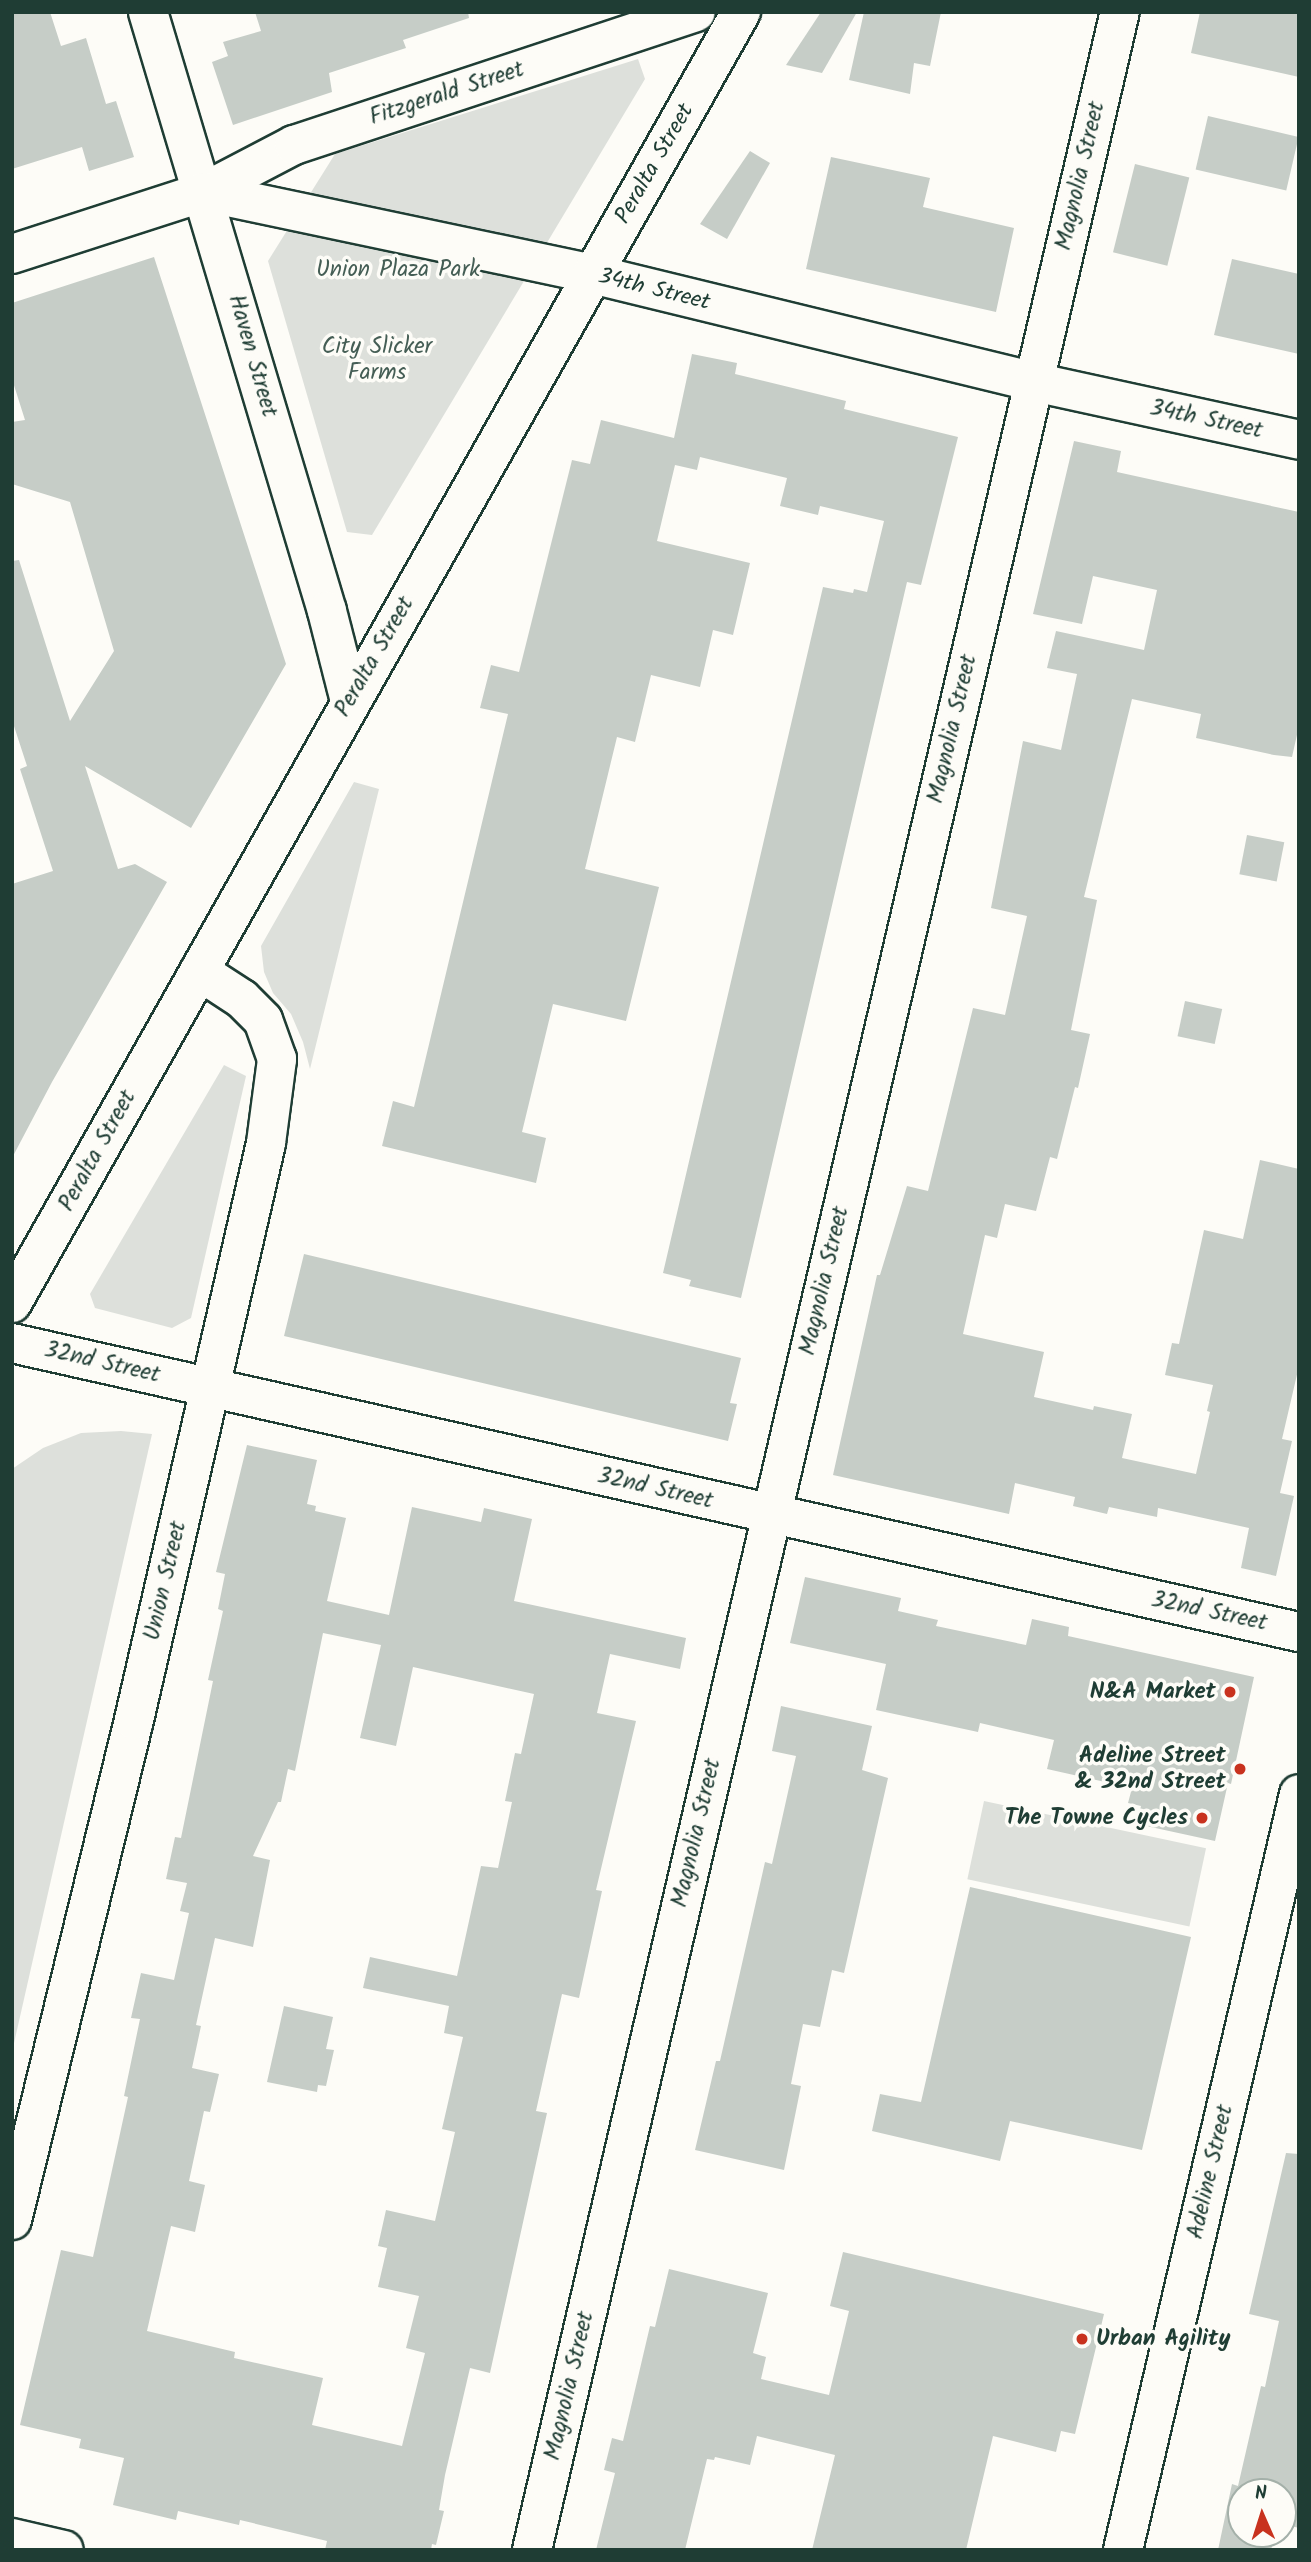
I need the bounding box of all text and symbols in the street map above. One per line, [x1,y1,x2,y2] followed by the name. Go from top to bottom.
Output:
[366,56,528,132] street label: Fitzgerald Street
[610,99,700,229] street label: Peralta Street
[1050,99,1112,253] street label: Magnolia Street
[316,256,480,284] park label: Union Plaza Park
[595,263,713,317] street label: 34th Street
[221,292,283,420] street label: Haven Street
[322,333,432,387] park label: City Slicker Farms
[1147,395,1265,445] street label: 34th Street
[330,592,420,722] street label: Peralta Street
[922,652,984,806] street label: Magnolia Street
[53,1086,143,1216] street label: Peralta Street
[794,1204,856,1358] street label: Magnolia Street
[42,1336,162,1390] street label: 32nd Street
[595,1462,715,1516] street label: 32nd Street
[139,1519,193,1643] street label: Union Street
[1149,1586,1269,1638] street label: 32nd Street
[1090,1678,1216,1706] place label: N&A Market
[1222,1684,1238,1700] marker: N&A Market
[1075,1742,1226,1796] place label: Adeline Street & 32nd Street
[666,1756,728,1910] street label: Magnolia Street
[1232,1761,1248,1777] marker: Adeline Street & 32nd Street
[1005,1804,1188,1832] place label: The Towne Cycles
[1194,1810,1210,1826] marker: The Towne Cycles
[1182,2102,1240,2242] street label: Adeline Street
[539,2309,601,2463] street label: Magnolia Street
[1096,2325,1230,2353] place label: Urban Agility
[1074,2331,1090,2347] marker: Urban Agility
[1227,2478,1297,2548] north arrow
[1254,2479,1268,2509] text: N

